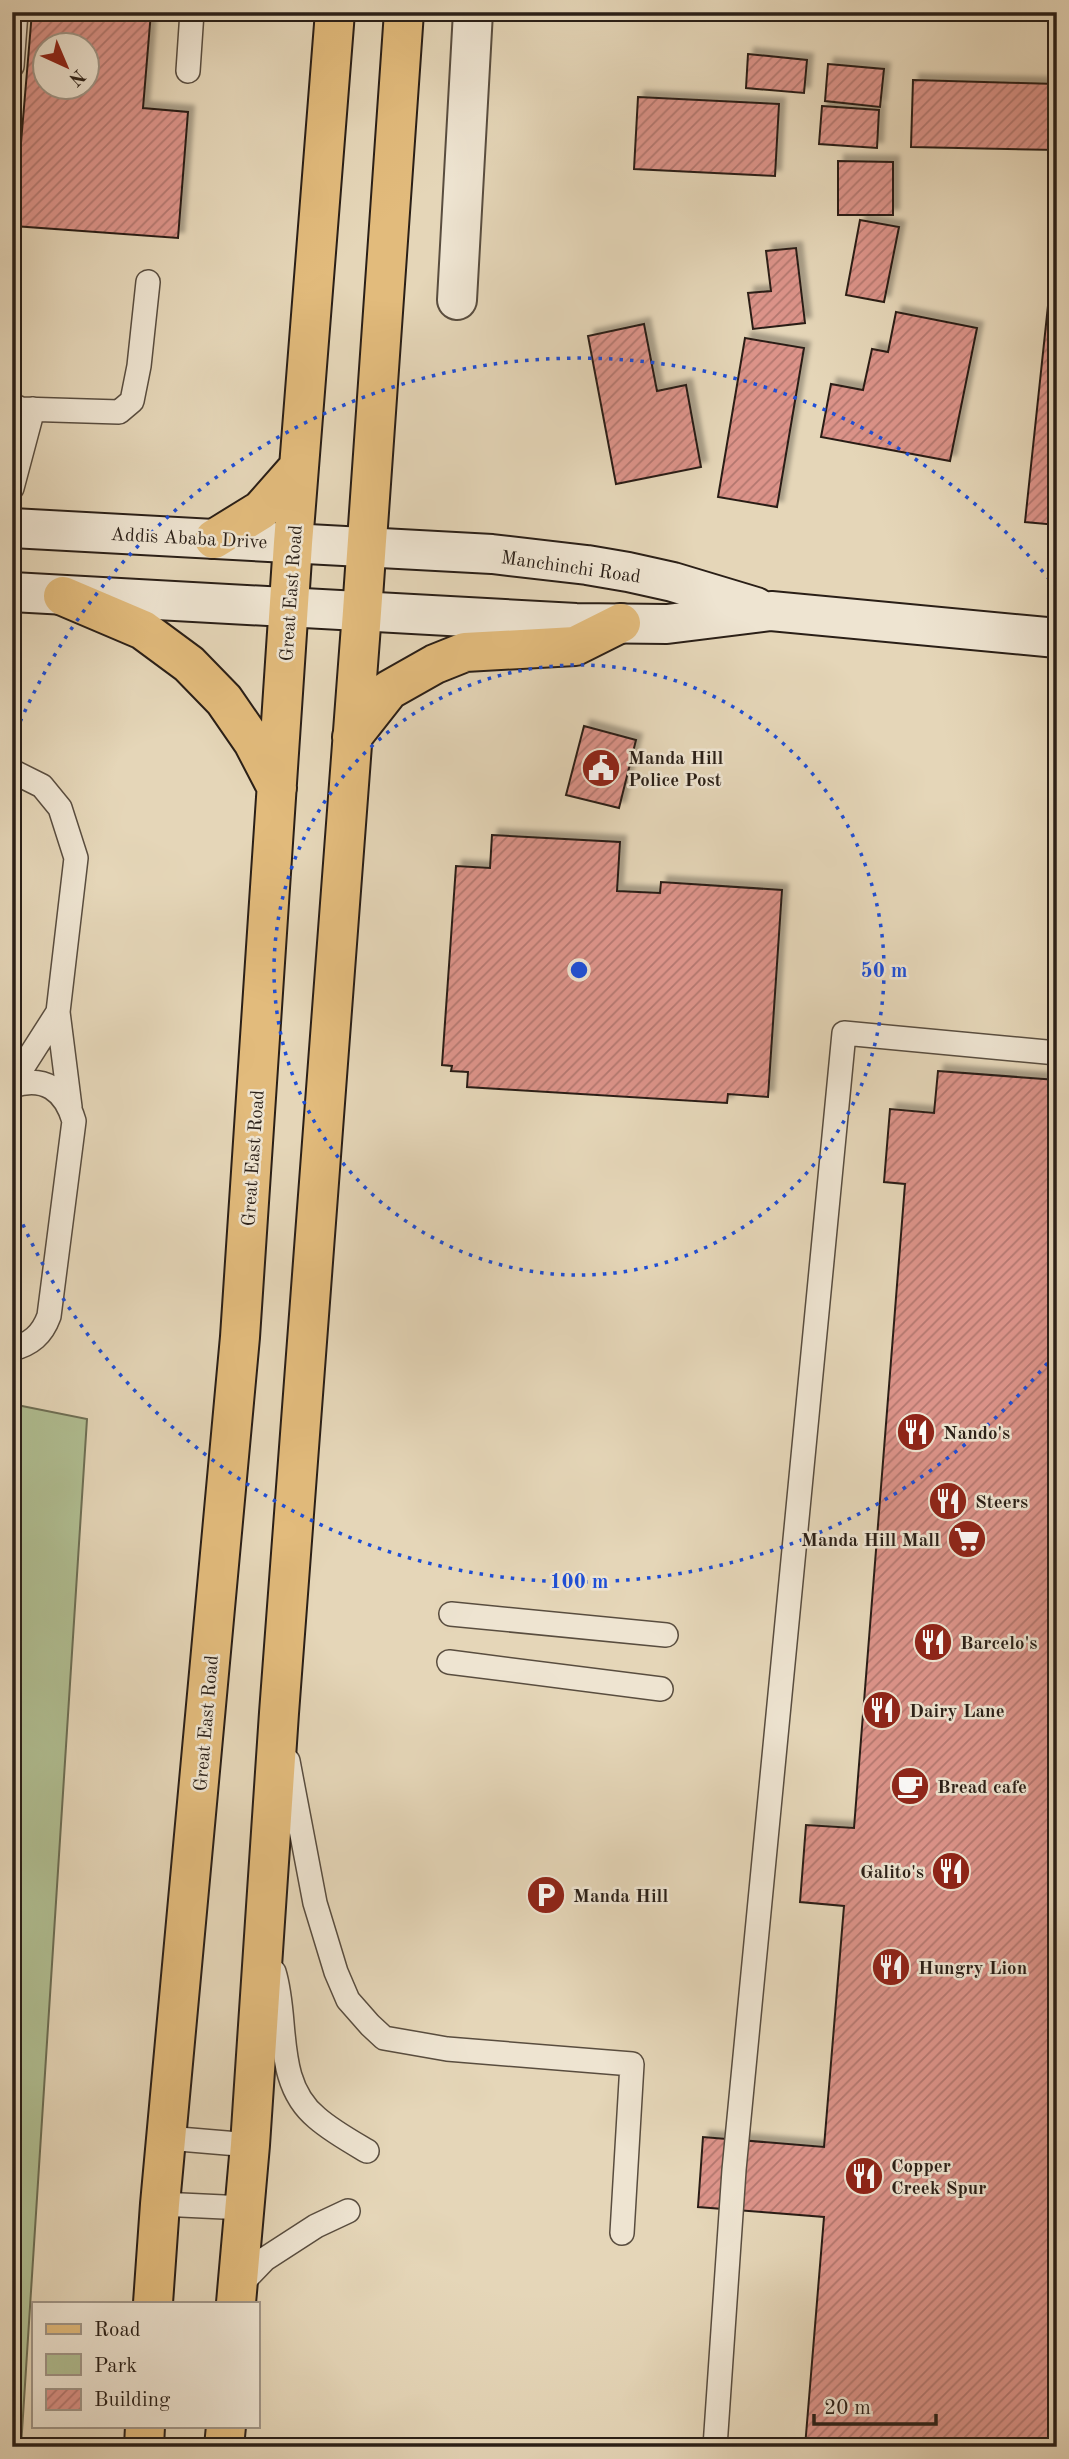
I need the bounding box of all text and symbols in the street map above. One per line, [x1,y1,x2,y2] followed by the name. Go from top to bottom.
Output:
[32,32,102,102] north arrow
[64,65,88,89] text: N
[278,524,307,662] street label: Great East Road
[110,526,268,553] street label: Addis Ababa Drive
[500,549,642,588] street label: Manchinchi Road
[580,747,622,789] public building icon: Manda Hill Police Post
[628,750,723,791] place label: Manda Hill Police Post
[567,958,591,982] centre of rings
[860,961,908,982] text: 50 m
[240,1089,269,1227] street label: Great East Road
[895,1411,937,1453] restaurant icon: Nando's
[943,1425,1010,1444] place label: Nando's
[927,1480,969,1522] restaurant icon: Steers
[975,1494,1028,1513] place label: Steers
[946,1518,988,1560] supermarket icon: Manda Hill Mall
[801,1532,940,1551] place label: Manda Hill Mall
[549,1572,609,1593] text: 100 m
[912,1621,954,1663] restaurant icon: Barcelo's
[960,1635,1037,1654] place label: Barcelo's
[192,1654,223,1792] street label: Great East Road
[861,1689,903,1731] restaurant icon: Dairy Lane
[909,1703,1005,1722] place label: Dairy Lane
[889,1765,931,1807] cafe icon: Bread cafe
[937,1779,1027,1798] place label: Bread cafe
[930,1850,972,1892] restaurant icon: Galito's
[860,1864,924,1883] place label: Galito's
[525,1874,567,1916] parking icon: Manda Hill
[573,1888,668,1907] place label: Manda Hill
[870,1946,912,1988] restaurant icon: Hungry Lion
[918,1960,1027,1979] place label: Hungry Lion
[843,2155,885,2197] restaurant icon: Copper Creek Spur
[891,2158,987,2199] place label: Copper Creek Spur
[32,2302,259,2428] legend
[94,2320,141,2341] text: Road
[94,2356,137,2377] text: Park
[814,2382,936,2426] scale bar
[94,2390,171,2411] text: Building
[824,2398,871,2419] text: 20 m

